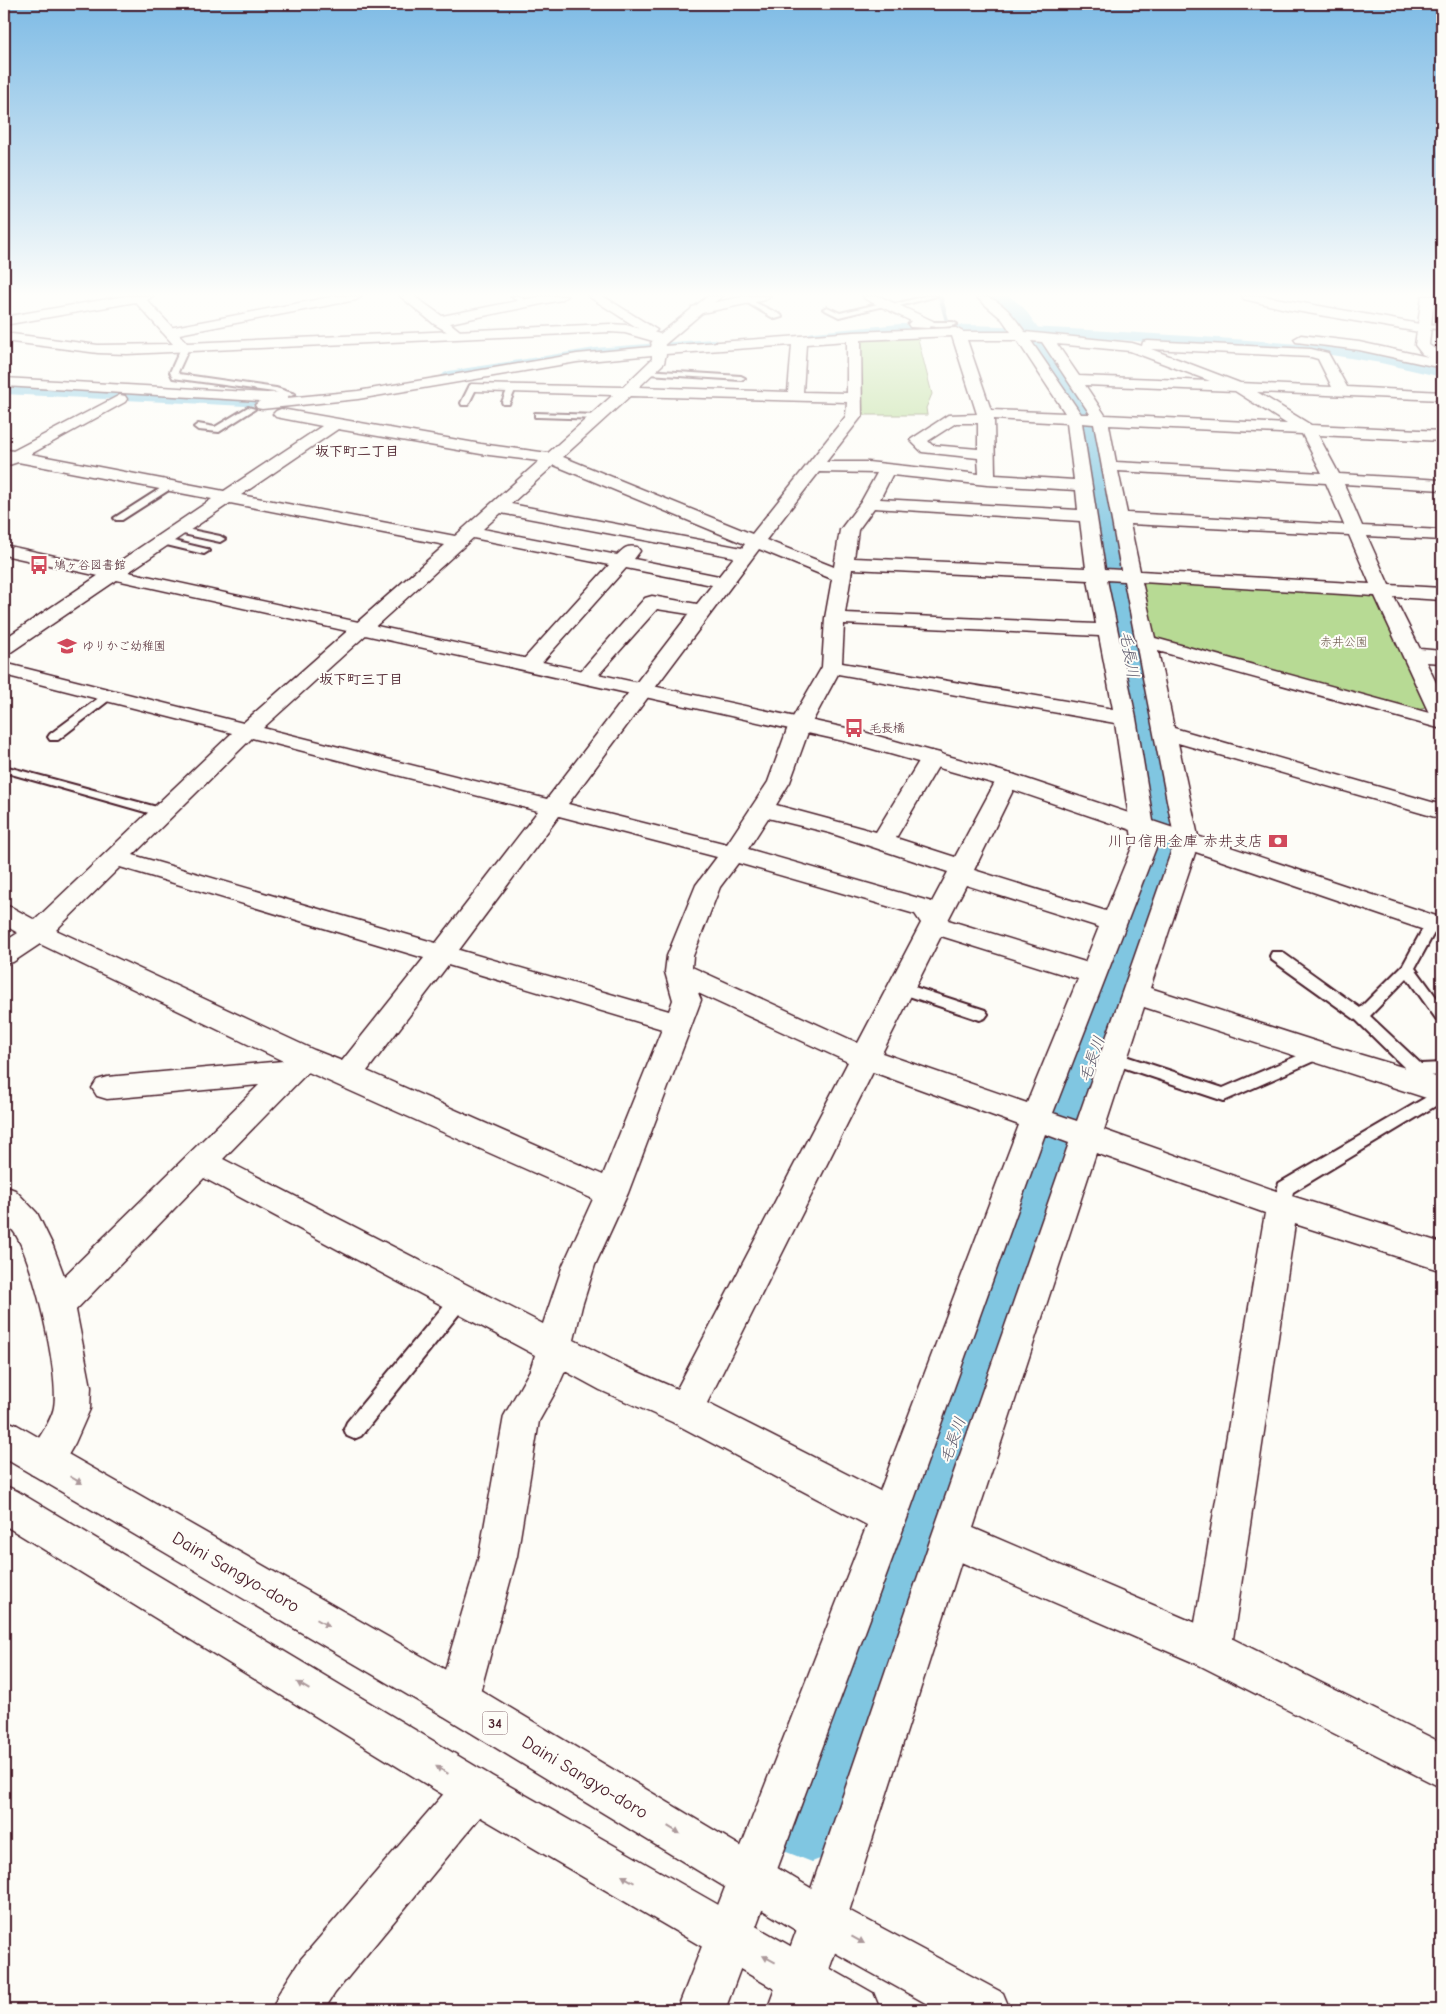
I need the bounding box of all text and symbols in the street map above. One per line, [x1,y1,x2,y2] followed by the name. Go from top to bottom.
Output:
[315,443,399,460] district label: 坂下町二丁目
[28,554,50,576] bus stop icon: 鳩ヶ谷図書館
[54,558,126,572] place label: 鳩ヶ谷図書館
[1116,629,1142,679] water label: 毛長川
[56,635,78,657] school or university icon: ゆりかご幼稚園
[1320,635,1368,649] park label: 赤井公園
[82,639,166,653] place label: ゆりかご幼稚園
[319,671,403,688] district label: 坂下町三丁目
[843,717,865,739] bus stop icon: 毛長橋
[869,721,905,735] place label: 毛長橋
[1267,830,1289,852] bank icon: 川口信用金庫 赤井支店
[1108,832,1263,850] place label: 川口信用金庫 赤井支店
[1075,1034,1109,1085] water label: 毛長川
[936,1415,970,1466] water label: 毛長川
[70,1475,83,1484] one-way arrow
[168,1527,303,1617] street label: Daini Sangyo-doro
[316,1618,329,1627] one-way arrow
[297,1681,310,1690] one-way arrow
[482,1712,508,1735] road number: 34
[518,1731,652,1823] street label: Daini Sangyo-doro
[436,1765,449,1774] one-way arrow
[667,1825,680,1834] one-way arrow
[621,1874,634,1883] one-way arrow
[851,1936,866,1944] one-way arrow
[762,1955,775,1964] one-way arrow

